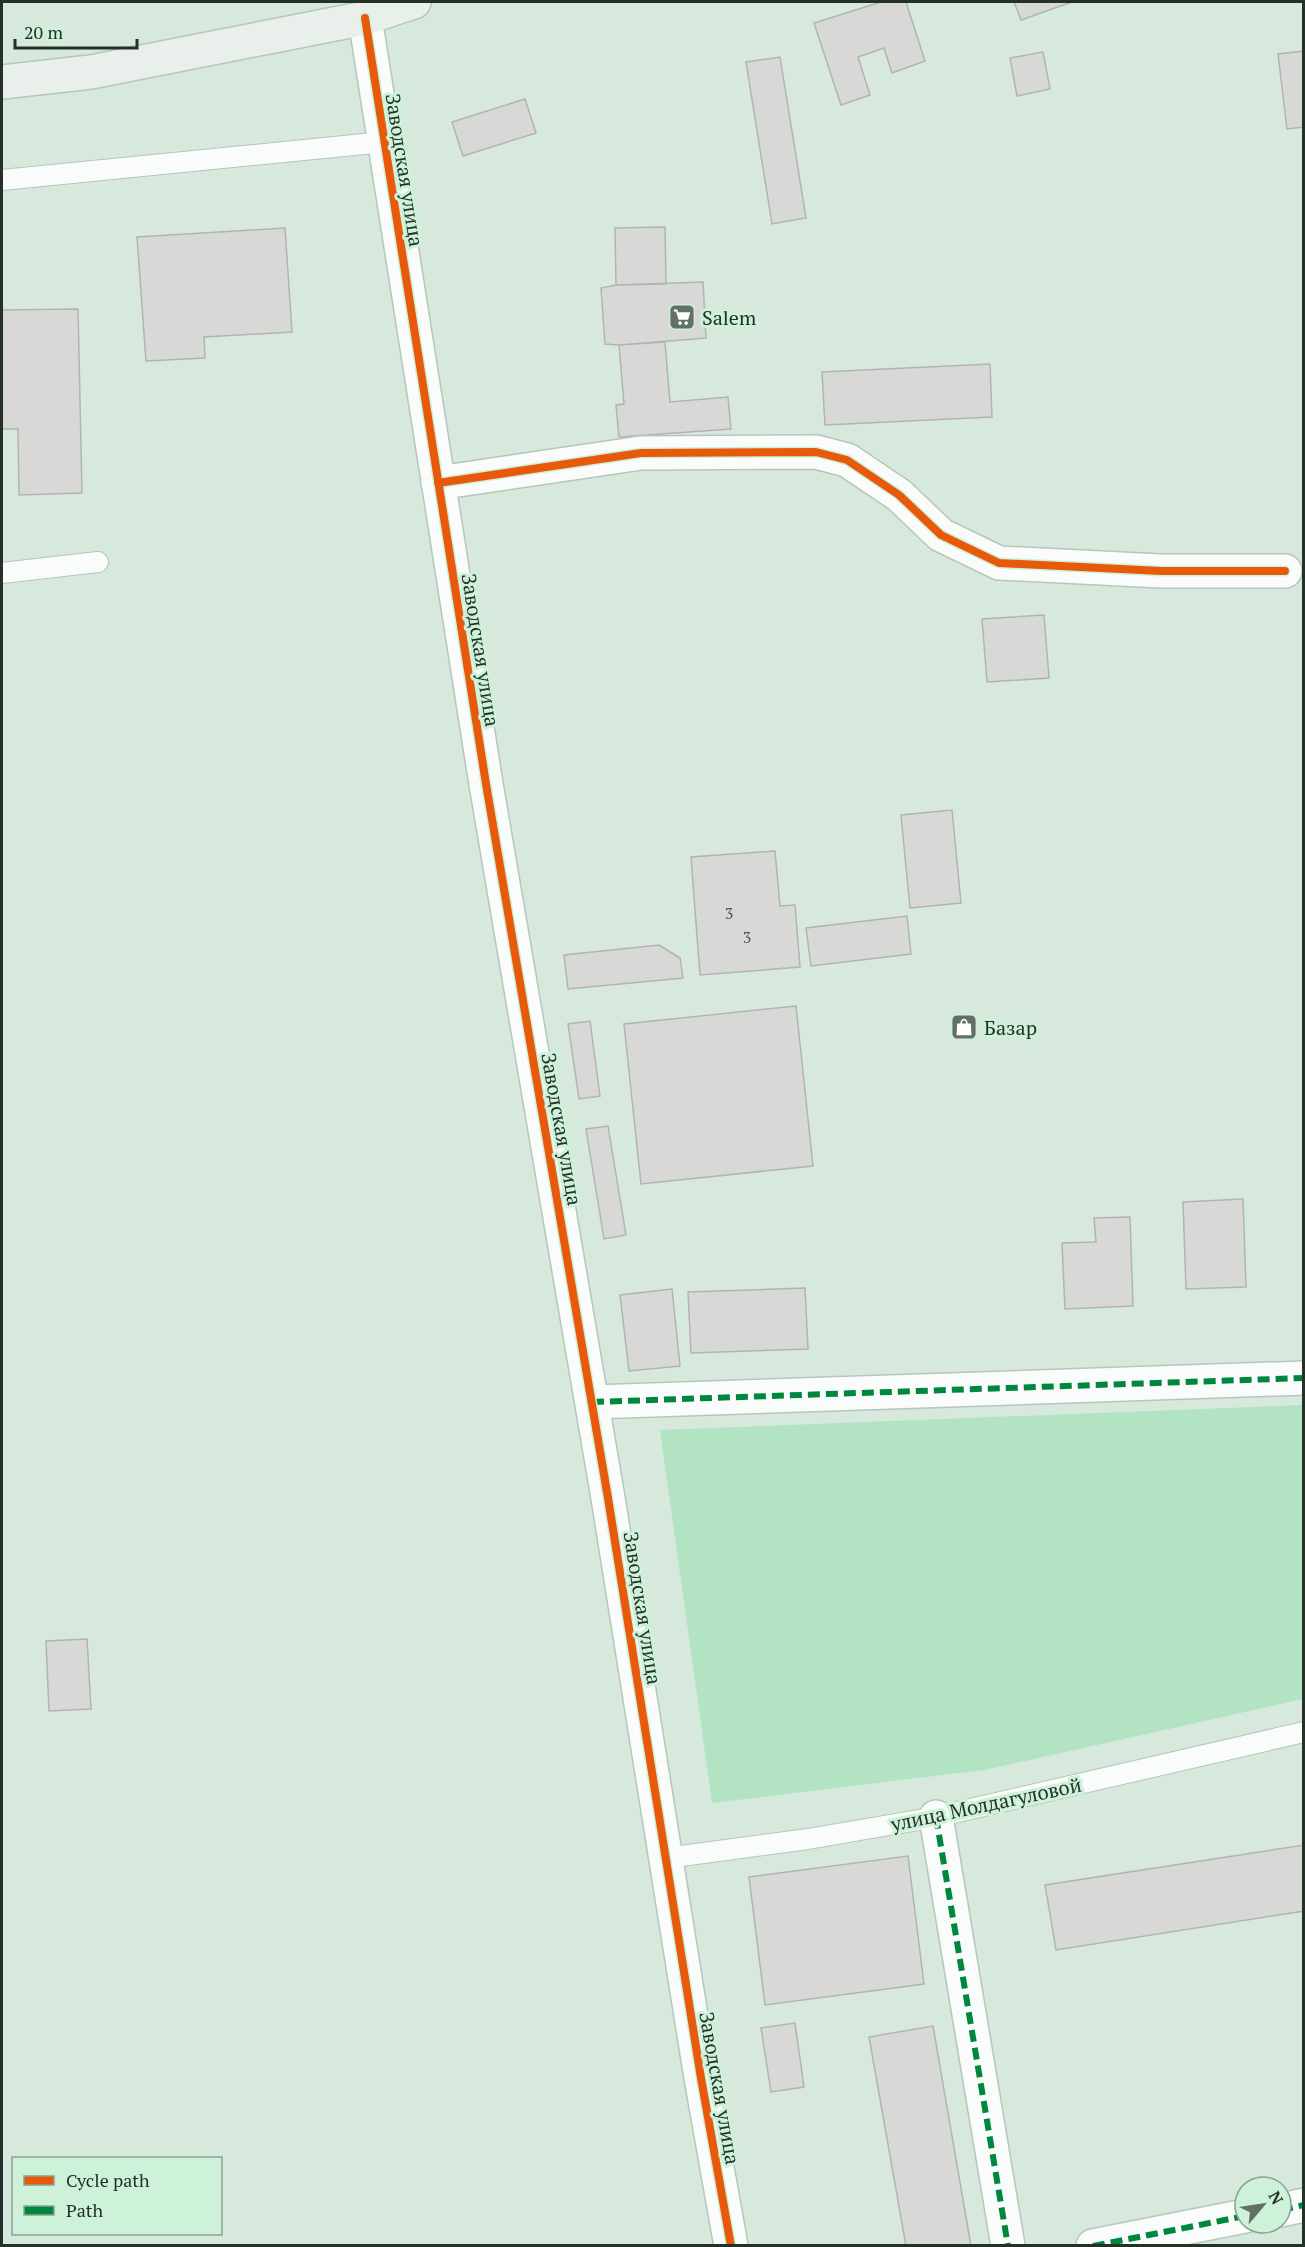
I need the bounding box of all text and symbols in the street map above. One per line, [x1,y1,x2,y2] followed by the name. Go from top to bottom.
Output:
[15,12,136,50] scale bar
[24,20,64,44] text: 20 m
[380,92,430,248] street label: Заводская улица
[667,302,697,332] supermarket icon: Salem
[702,304,756,331] place label: Salem
[456,572,506,728] street label: Заводская улица
[725,902,733,924] house number: 3
[743,926,751,948] house number: 3
[949,1012,979,1042] shop icon: Базар
[984,1014,1037,1041] place label: Базар
[535,1051,589,1207] street label: Заводская улица
[618,1530,668,1686] street label: Заводская улица
[887,1771,1084,1838] street label: улица Молдагуловой
[693,2010,747,2166] street label: Заводская улица
[12,2157,222,2235] legend
[66,2168,150,2192] text: Cycle path
[1233,2175,1293,2235] north arrow
[1264,2187,1289,2208] text: N
[66,2198,103,2222] text: Path

